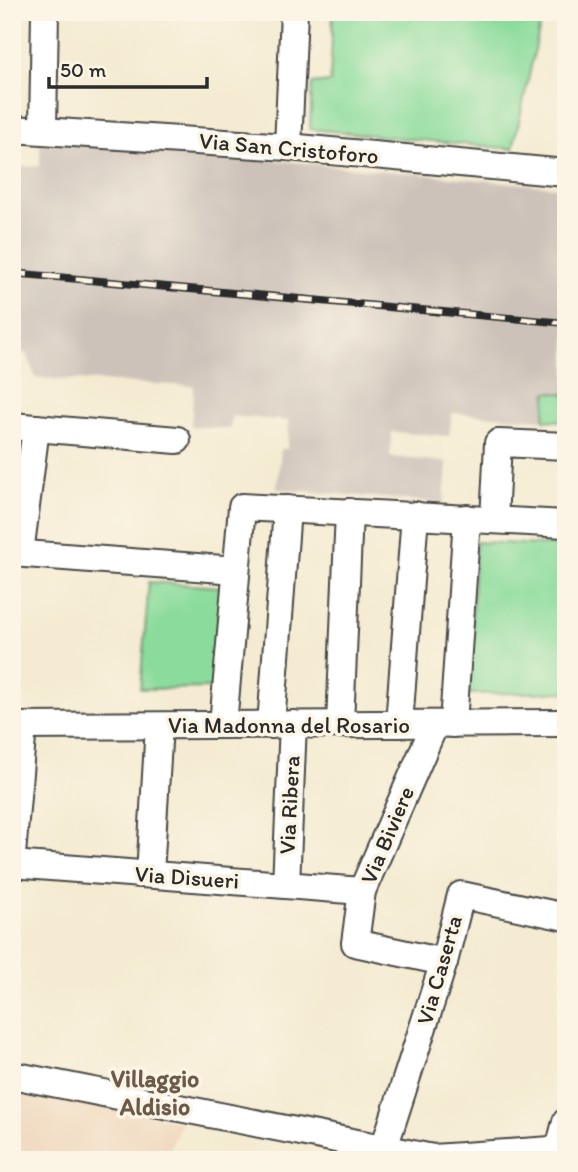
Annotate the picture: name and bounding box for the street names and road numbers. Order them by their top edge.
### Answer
street label: Via San Cristoforo [198,126,380,170]
street label: Via Madonna del Rosario [168,711,410,739]
street label: Via Ribera [272,755,306,855]
street label: Via Biviere [354,782,420,888]
street label: Via Disueri [134,859,240,895]
street label: Via Caserta [410,912,468,1028]

